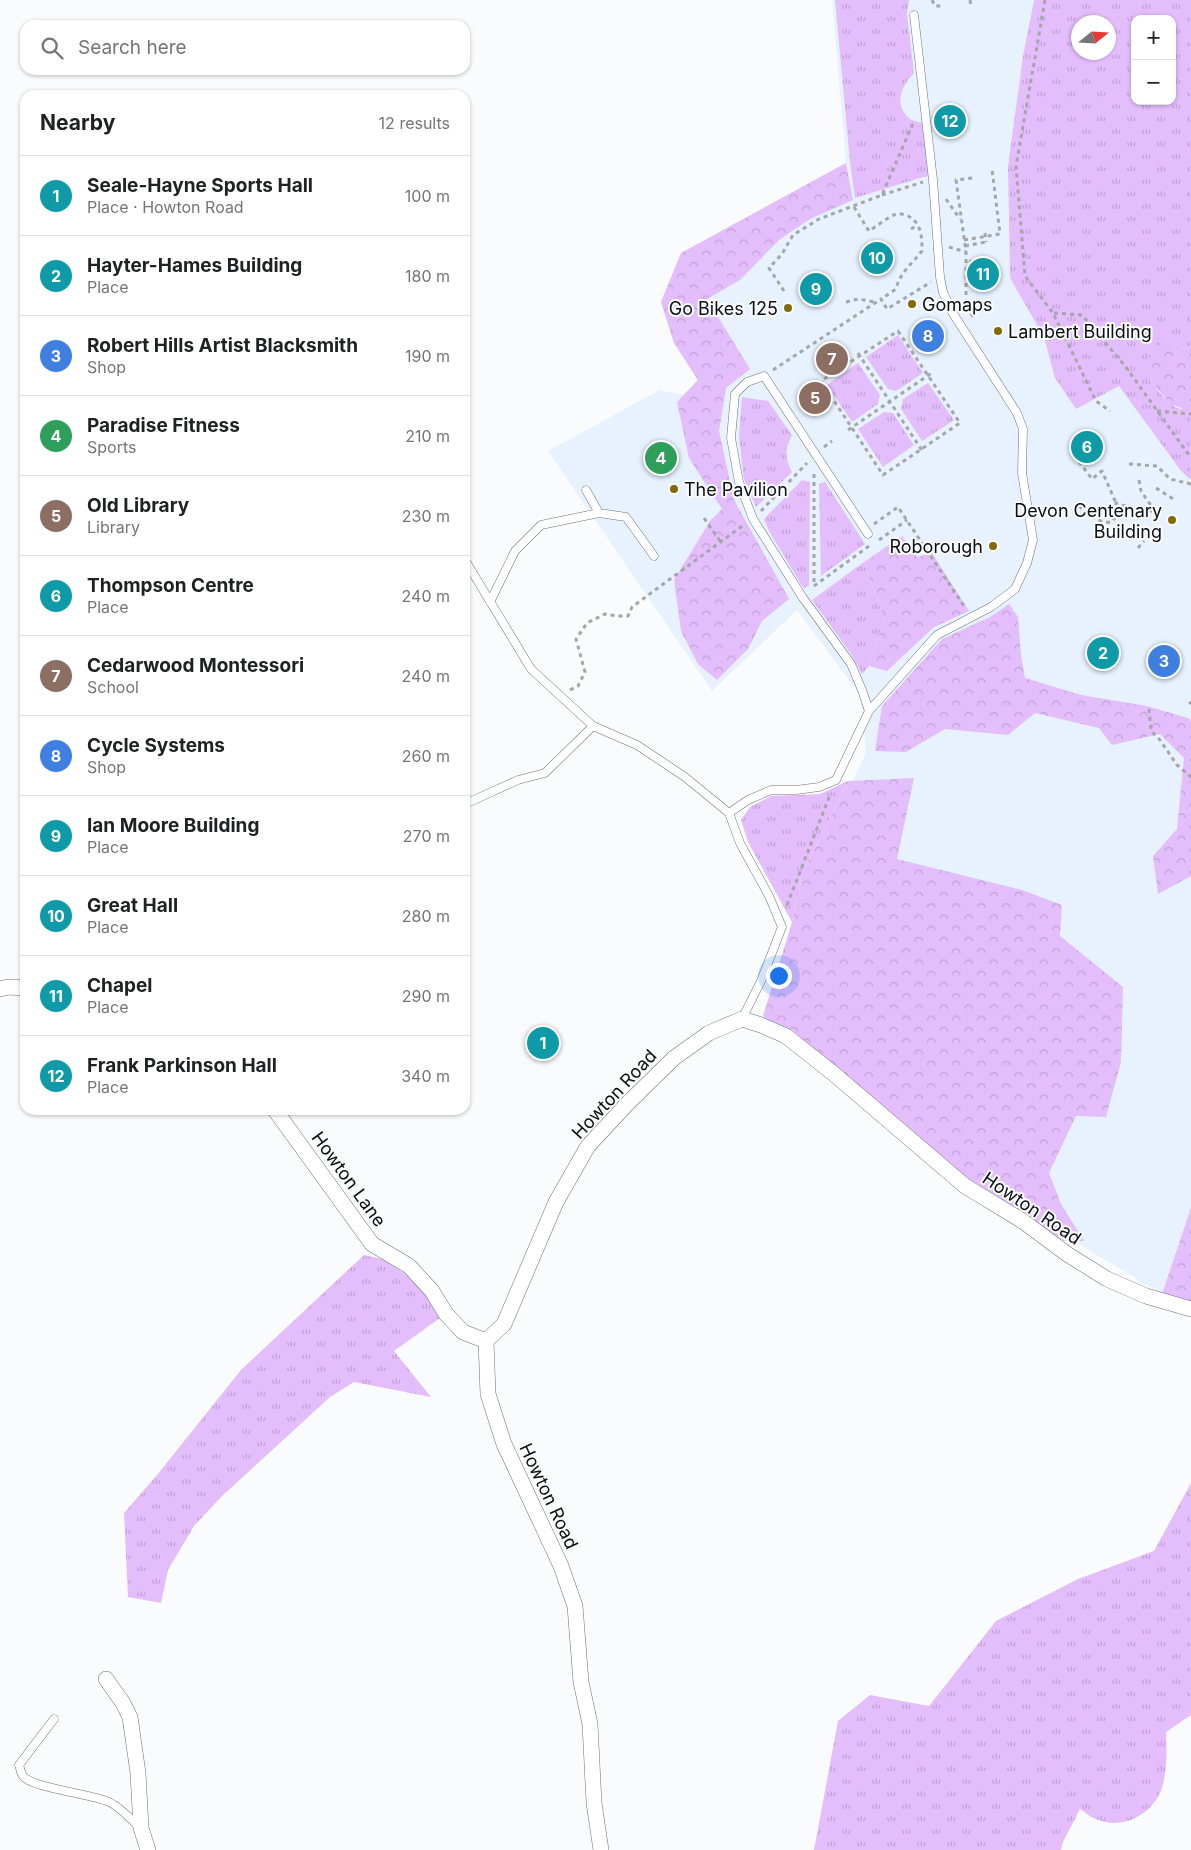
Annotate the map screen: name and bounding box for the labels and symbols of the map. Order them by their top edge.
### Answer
north arrow [1071,15,1116,60]
pin: 12 [934,102,966,140]
pin: 10 [861,239,893,277]
pin: 11 [967,255,999,293]
pin: 9 [800,270,832,308]
place label: Gomaps [922,294,993,315]
place label: Go Bikes 125 [669,298,778,319]
marker: Gomaps [906,298,918,310]
marker: Go Bikes 125 [782,302,794,314]
pin: 8 [912,317,944,355]
place label: Lambert Building [1008,321,1152,342]
marker: Lambert Building [992,325,1004,337]
pin: 7 [816,340,848,378]
pin: 5 [799,379,831,417]
pin: 6 [1071,428,1103,466]
pin: 4 [645,439,677,477]
place label: The Pavilion [684,479,788,500]
marker: The Pavilion [668,483,680,495]
place label: Devon Centenary Building [1014,500,1162,542]
marker: Devon Centenary Building [1166,514,1178,526]
place label: Roborough [889,536,983,557]
marker: Roborough [987,540,999,552]
pin: 2 [1087,634,1119,672]
pin: 3 [1148,642,1180,680]
your location [766,963,792,989]
pin: 1 [527,1024,559,1062]
street label: Howton Road [567,1045,661,1143]
street label: Howton Lane [308,1127,390,1231]
street label: Howton Road [979,1167,1085,1249]
street label: Howton Road [515,1440,583,1552]

